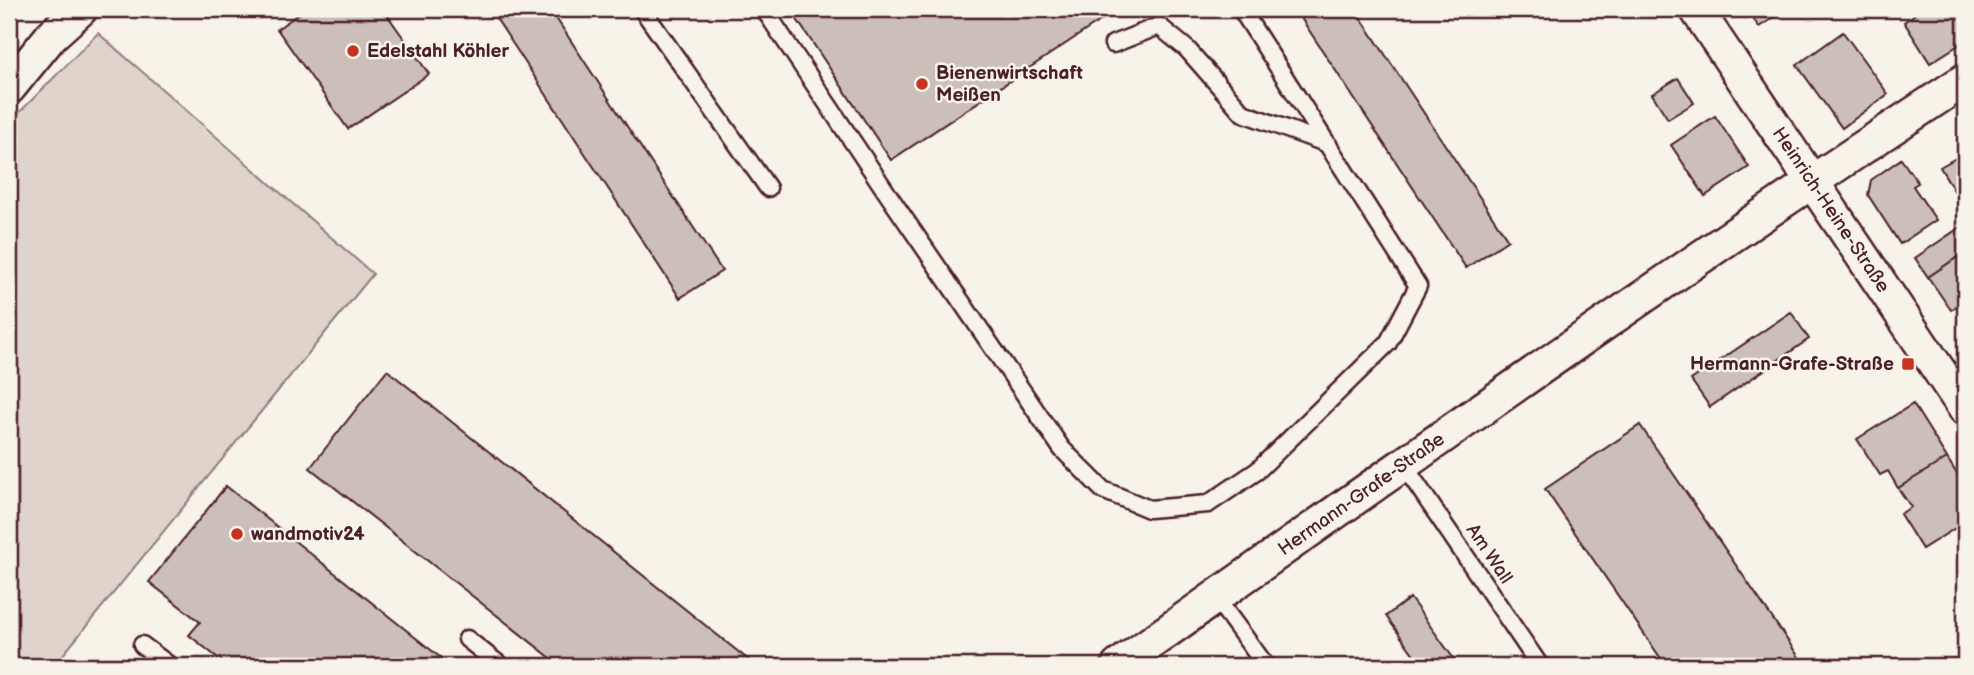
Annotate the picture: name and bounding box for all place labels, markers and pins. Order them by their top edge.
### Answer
place label: Edelstahl Köhler [367,40,509,63]
marker: Edelstahl Köhler [345,43,361,59]
place label: Bienenwirtschaft Meißen [936,62,1084,107]
marker: Bienenwirtschaft Meißen [914,76,930,92]
place label: Hermann-Grafe-Straße [1690,353,1894,376]
marker: Hermann-Grafe-Straße [1900,356,1916,372]
place label: wandmotiv24 [251,523,365,546]
marker: wandmotiv24 [229,526,245,542]

